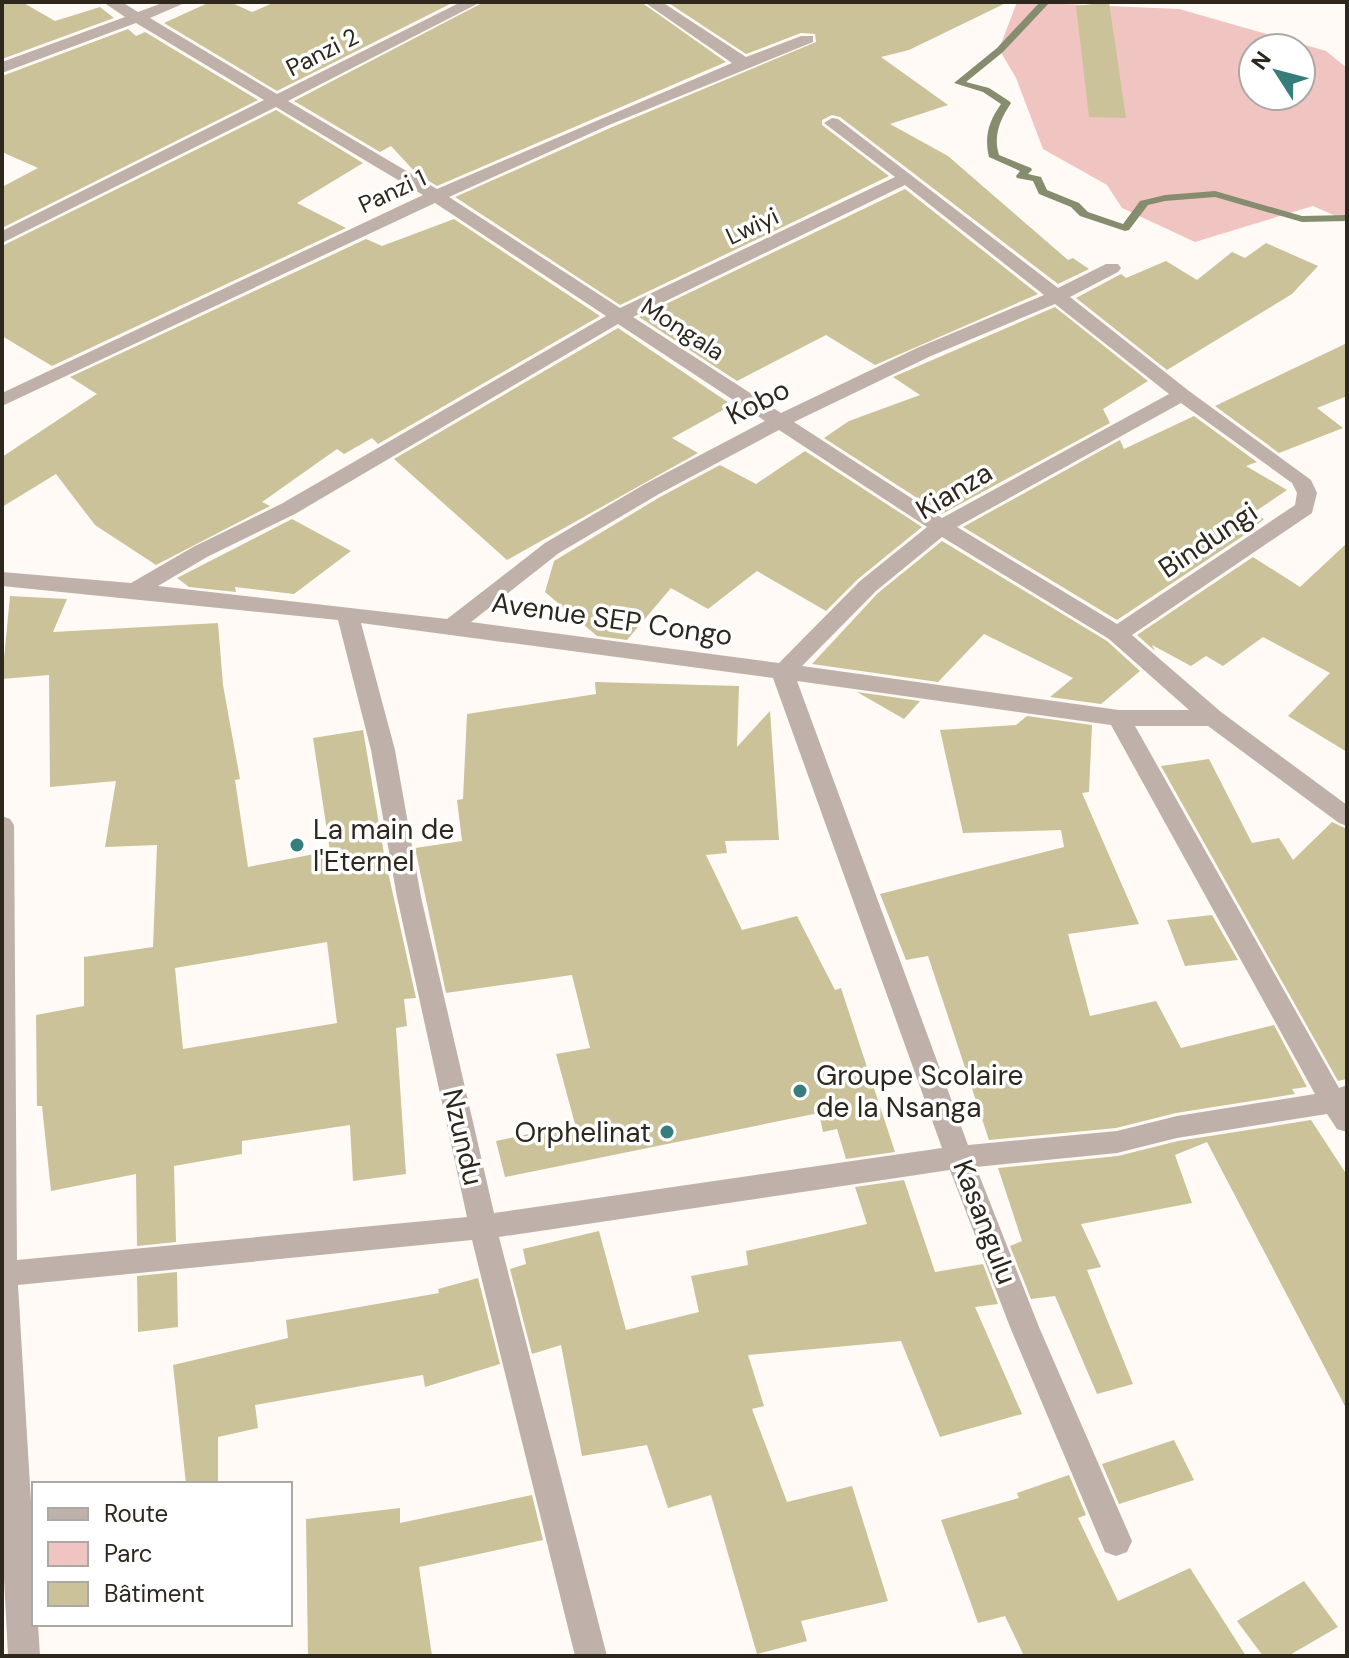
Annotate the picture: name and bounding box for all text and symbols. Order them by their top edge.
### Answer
street label: Panzi 2 [281,21,363,83]
north arrow [1237,32,1317,112]
text: N [1245,46,1278,76]
street label: Panzi 1 [353,162,431,220]
street label: Lwiyi [720,200,784,252]
street label: Mongala [636,291,730,367]
street label: Kobo [720,370,796,434]
street label: Kianza [909,454,999,528]
street label: Bindungi [1151,493,1265,587]
street label: Avenue SEP Congo [489,584,735,654]
place label: La main de l'Eternel [313,811,454,880]
marker: La main de l'Eternel [288,836,306,854]
place label: Groupe Scolaire de la Nsanga [816,1057,1023,1126]
marker: Groupe Scolaire de la Nsanga [791,1082,809,1100]
street label: Nzundu [434,1085,492,1189]
place label: Orphelinat [515,1114,651,1151]
marker: Orphelinat [658,1123,676,1141]
street label: Kasangulu [944,1155,1026,1289]
legend [32,1482,292,1626]
text: Route [104,1498,168,1529]
text: Parc [104,1538,153,1569]
text: Bâtiment [104,1578,205,1609]

